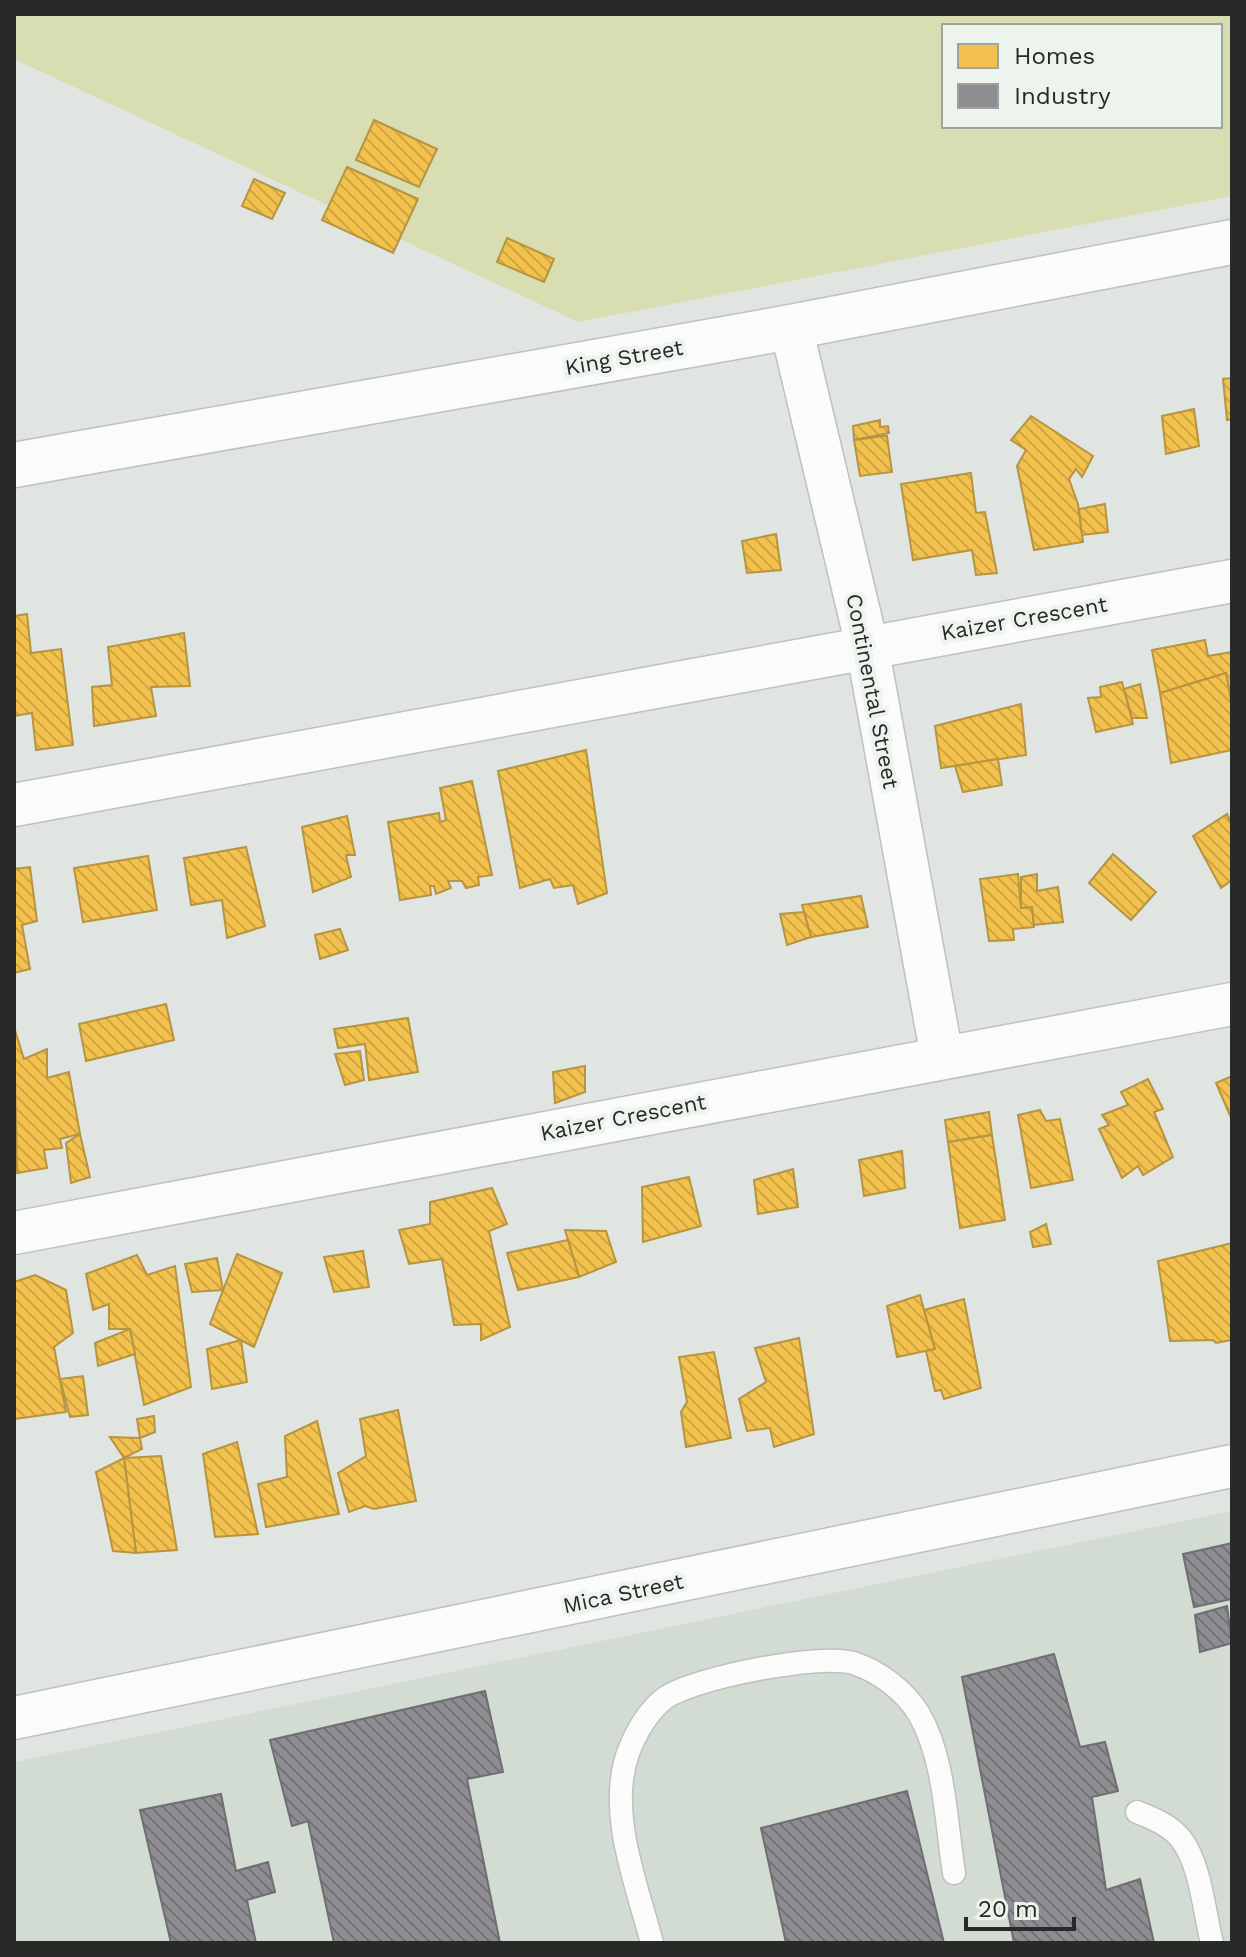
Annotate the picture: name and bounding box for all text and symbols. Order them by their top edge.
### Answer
legend [942,24,1222,128]
text: Homes [1014,42,1095,70]
text: Industry [1014,82,1111,110]
street label: King Street [563,335,685,380]
street label: Continental Street [841,592,904,791]
street label: Kaizer Crescent [939,592,1109,645]
street label: Kaizer Crescent [538,1089,708,1146]
street label: Mica Street [561,1569,686,1618]
scale bar [966,1881,1074,1931]
text: 20 m [978,1895,1038,1923]

